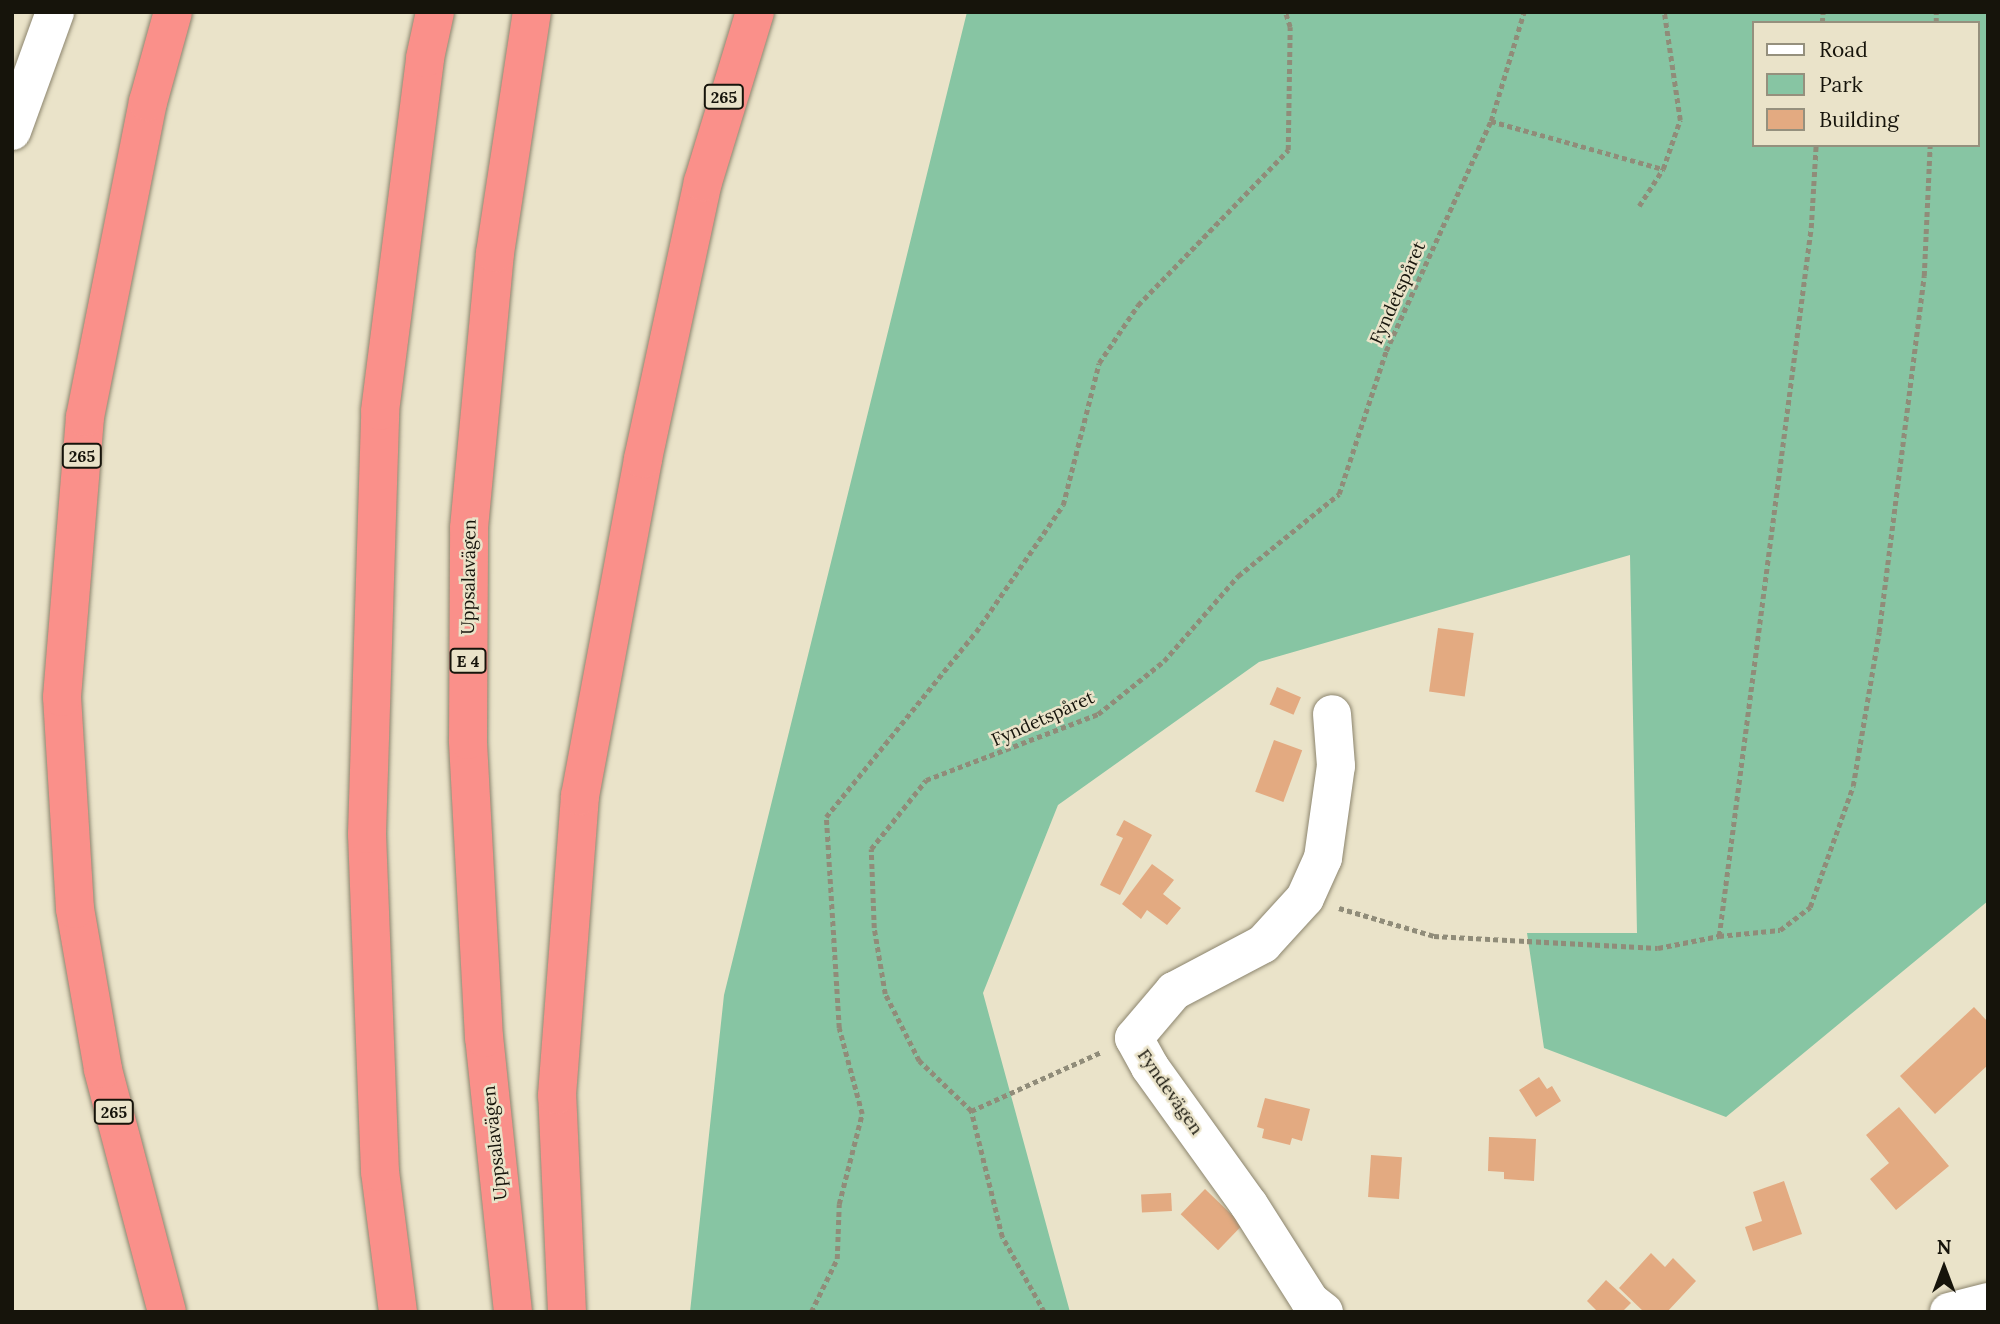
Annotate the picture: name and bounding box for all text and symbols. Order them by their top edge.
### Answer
legend [1752,21,1979,147]
text: Road [1819,36,1868,63]
text: Park [1819,71,1863,98]
road number: 265 [703,85,745,110]
text: Building [1819,106,1899,133]
street label: Fyndetspåret [1366,238,1430,348]
road number: 265 [61,444,103,468]
street label: Uppsalavägen [457,519,481,635]
road number: E 4 [449,648,487,674]
street label: Fyndetspåret [988,687,1098,751]
street label: Fyndevägen [1133,1045,1207,1139]
street label: Uppsalavägen [478,1085,512,1201]
road number: 265 [93,1100,135,1124]
north arrow [1909,1233,1979,1303]
text: N [1937,1235,1951,1259]

